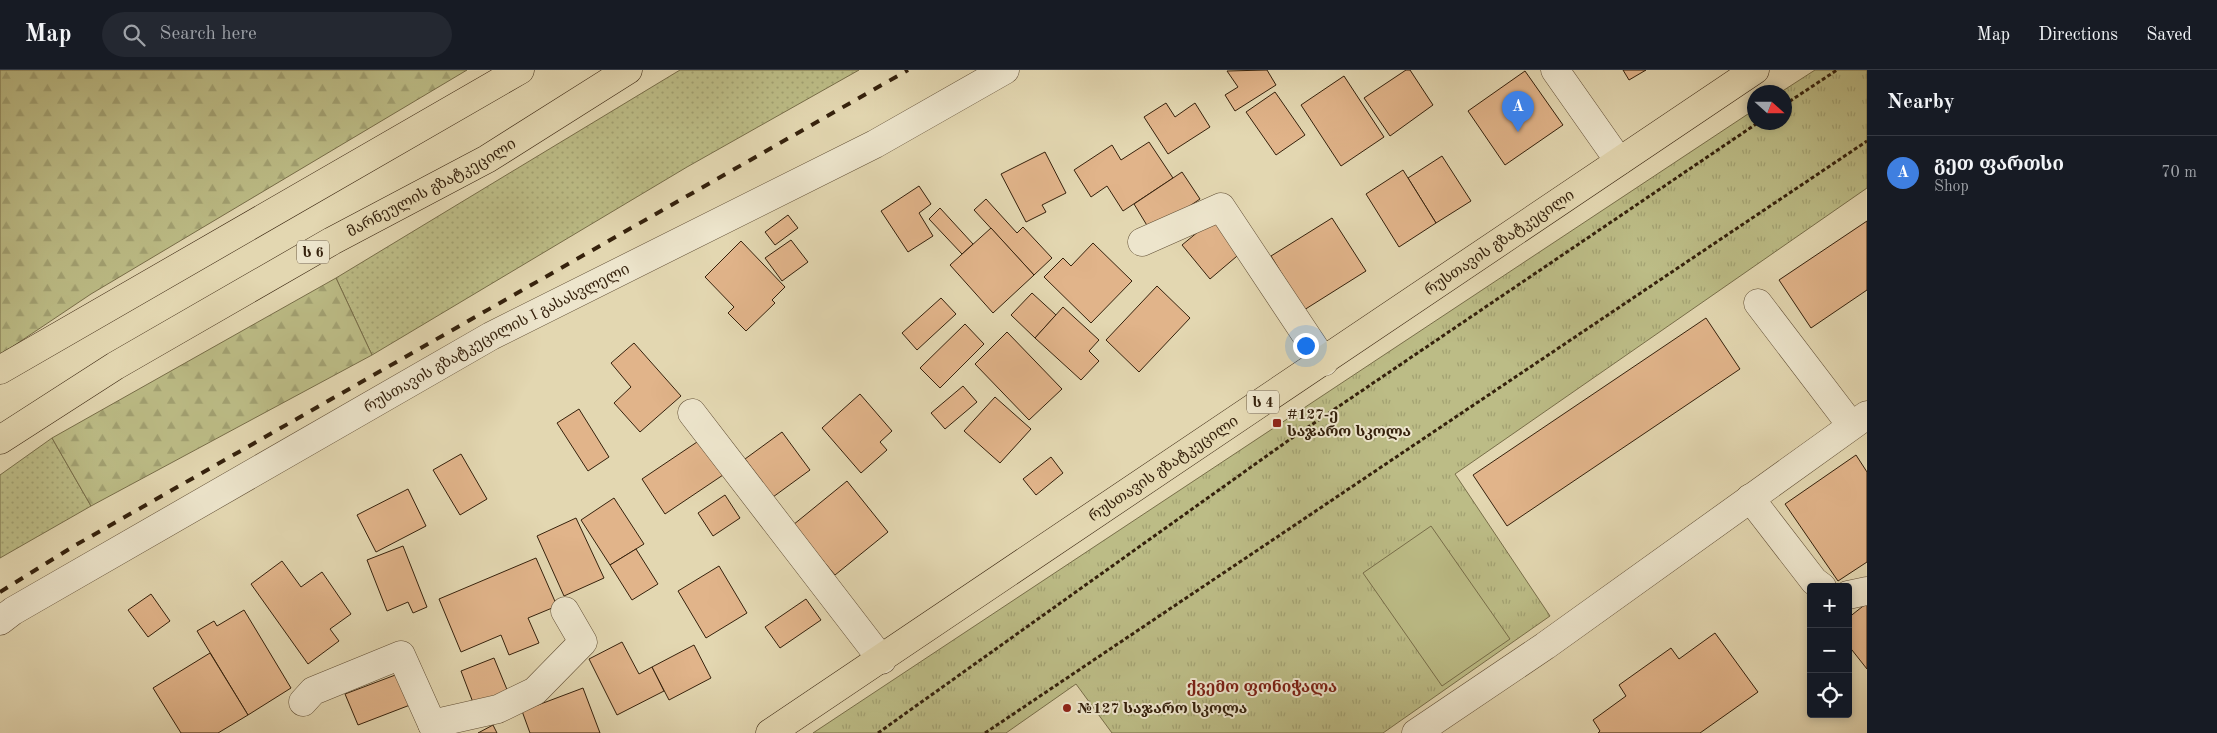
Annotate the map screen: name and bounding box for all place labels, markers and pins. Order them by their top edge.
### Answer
pin: A [1502,91,1534,132]
place label: #127-ე საჯარო სკოლა [1287,408,1411,440]
marker: #127-ე საჯარო სკოლა [1271,417,1283,429]
marker: №127 საჯარო სკოლა [1061,702,1073,714]
place label: №127 საჯარო სკოლა [1077,702,1247,717]

